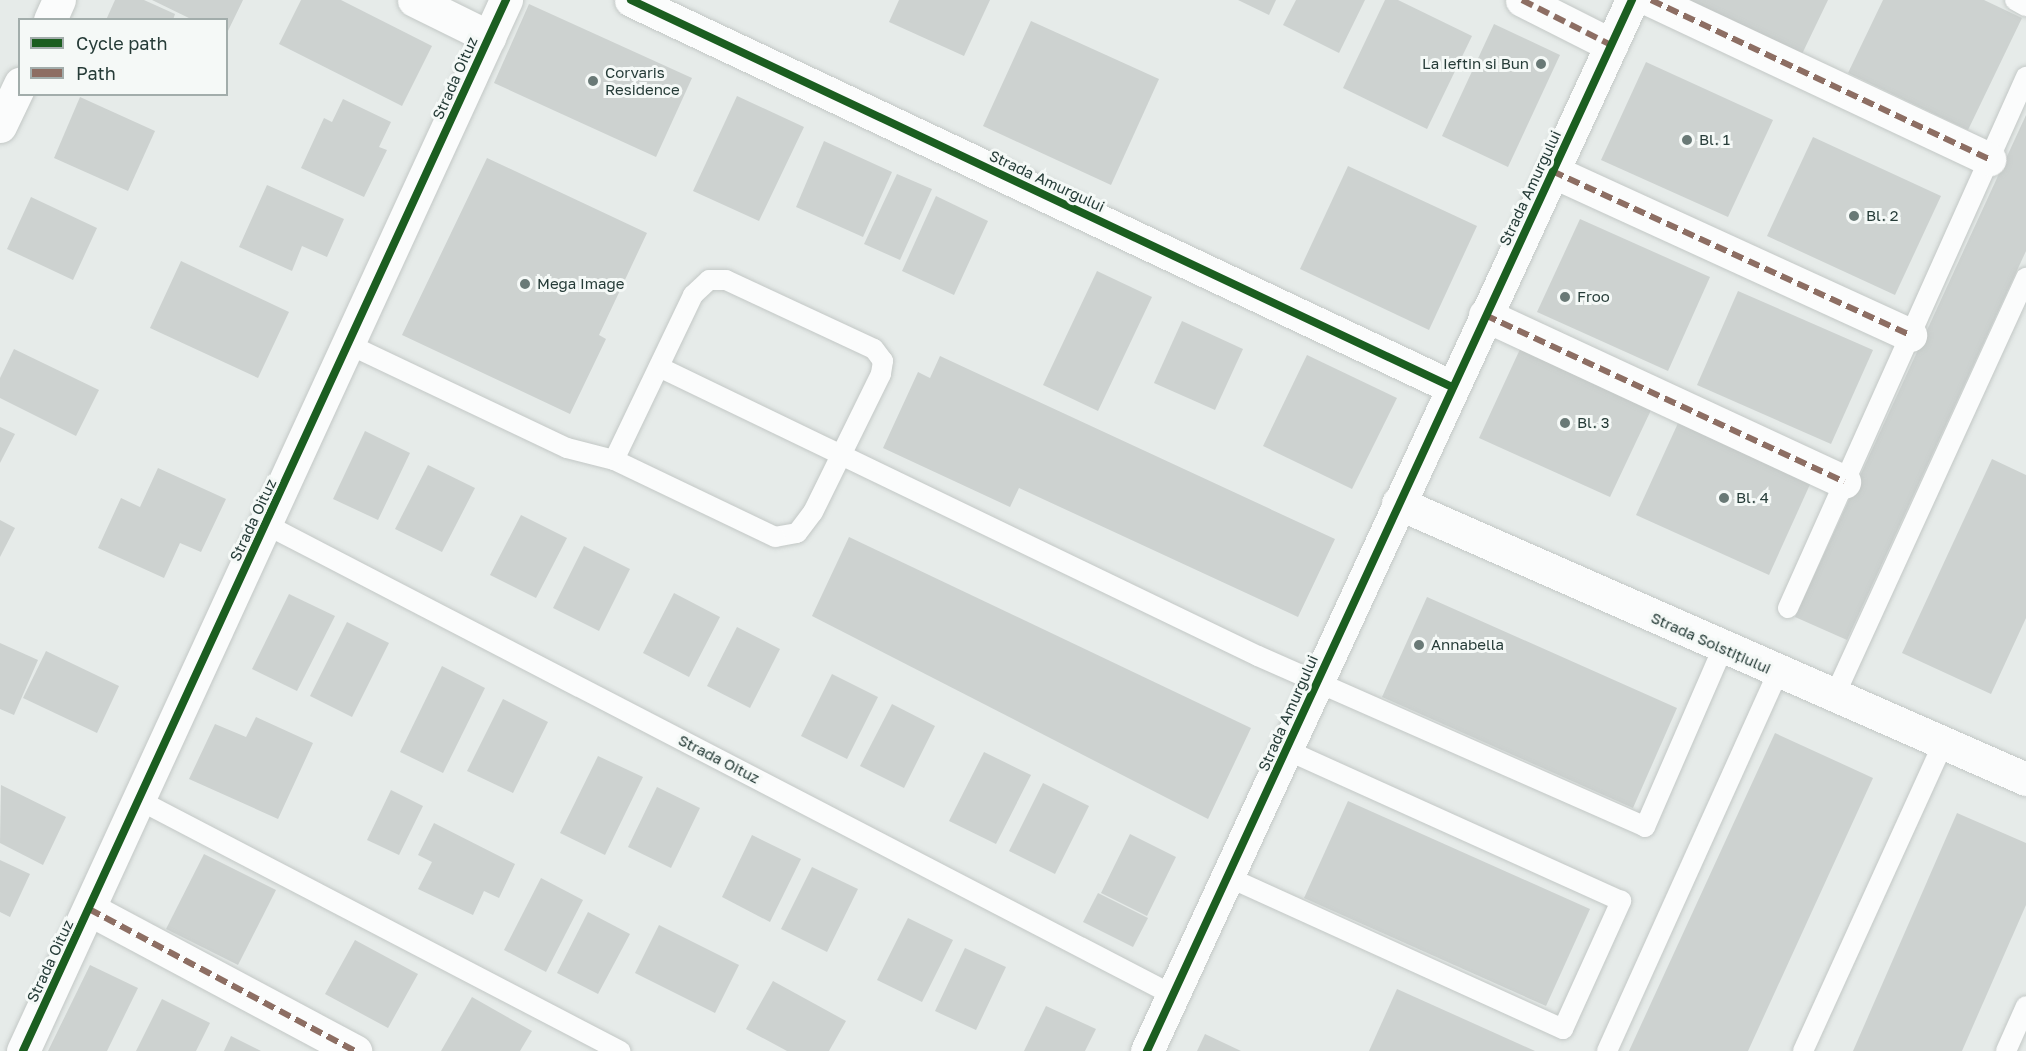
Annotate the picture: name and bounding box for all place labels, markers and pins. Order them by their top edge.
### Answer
place label: La Ieftin si Bun [1422,55,1529,73]
marker: La Ieftin si Bun [1534,57,1548,71]
place label: Corvaris Residence [605,63,680,98]
marker: Corvaris Residence [586,74,600,88]
place label: Bl. 1 [1699,131,1730,149]
marker: Bl. 1 [1680,133,1694,147]
place label: Bl. 2 [1866,207,1899,225]
marker: Bl. 2 [1847,209,1861,223]
place label: Mega Image [537,275,624,293]
marker: Mega Image [518,277,532,291]
place label: Froo [1577,288,1610,306]
marker: Froo [1558,290,1572,304]
place label: Bl. 3 [1577,414,1610,432]
marker: Bl. 3 [1558,416,1572,430]
place label: Bl. 4 [1736,489,1769,507]
marker: Bl. 4 [1717,491,1731,505]
place label: Annabella [1431,636,1504,654]
marker: Annabella [1412,638,1426,652]

